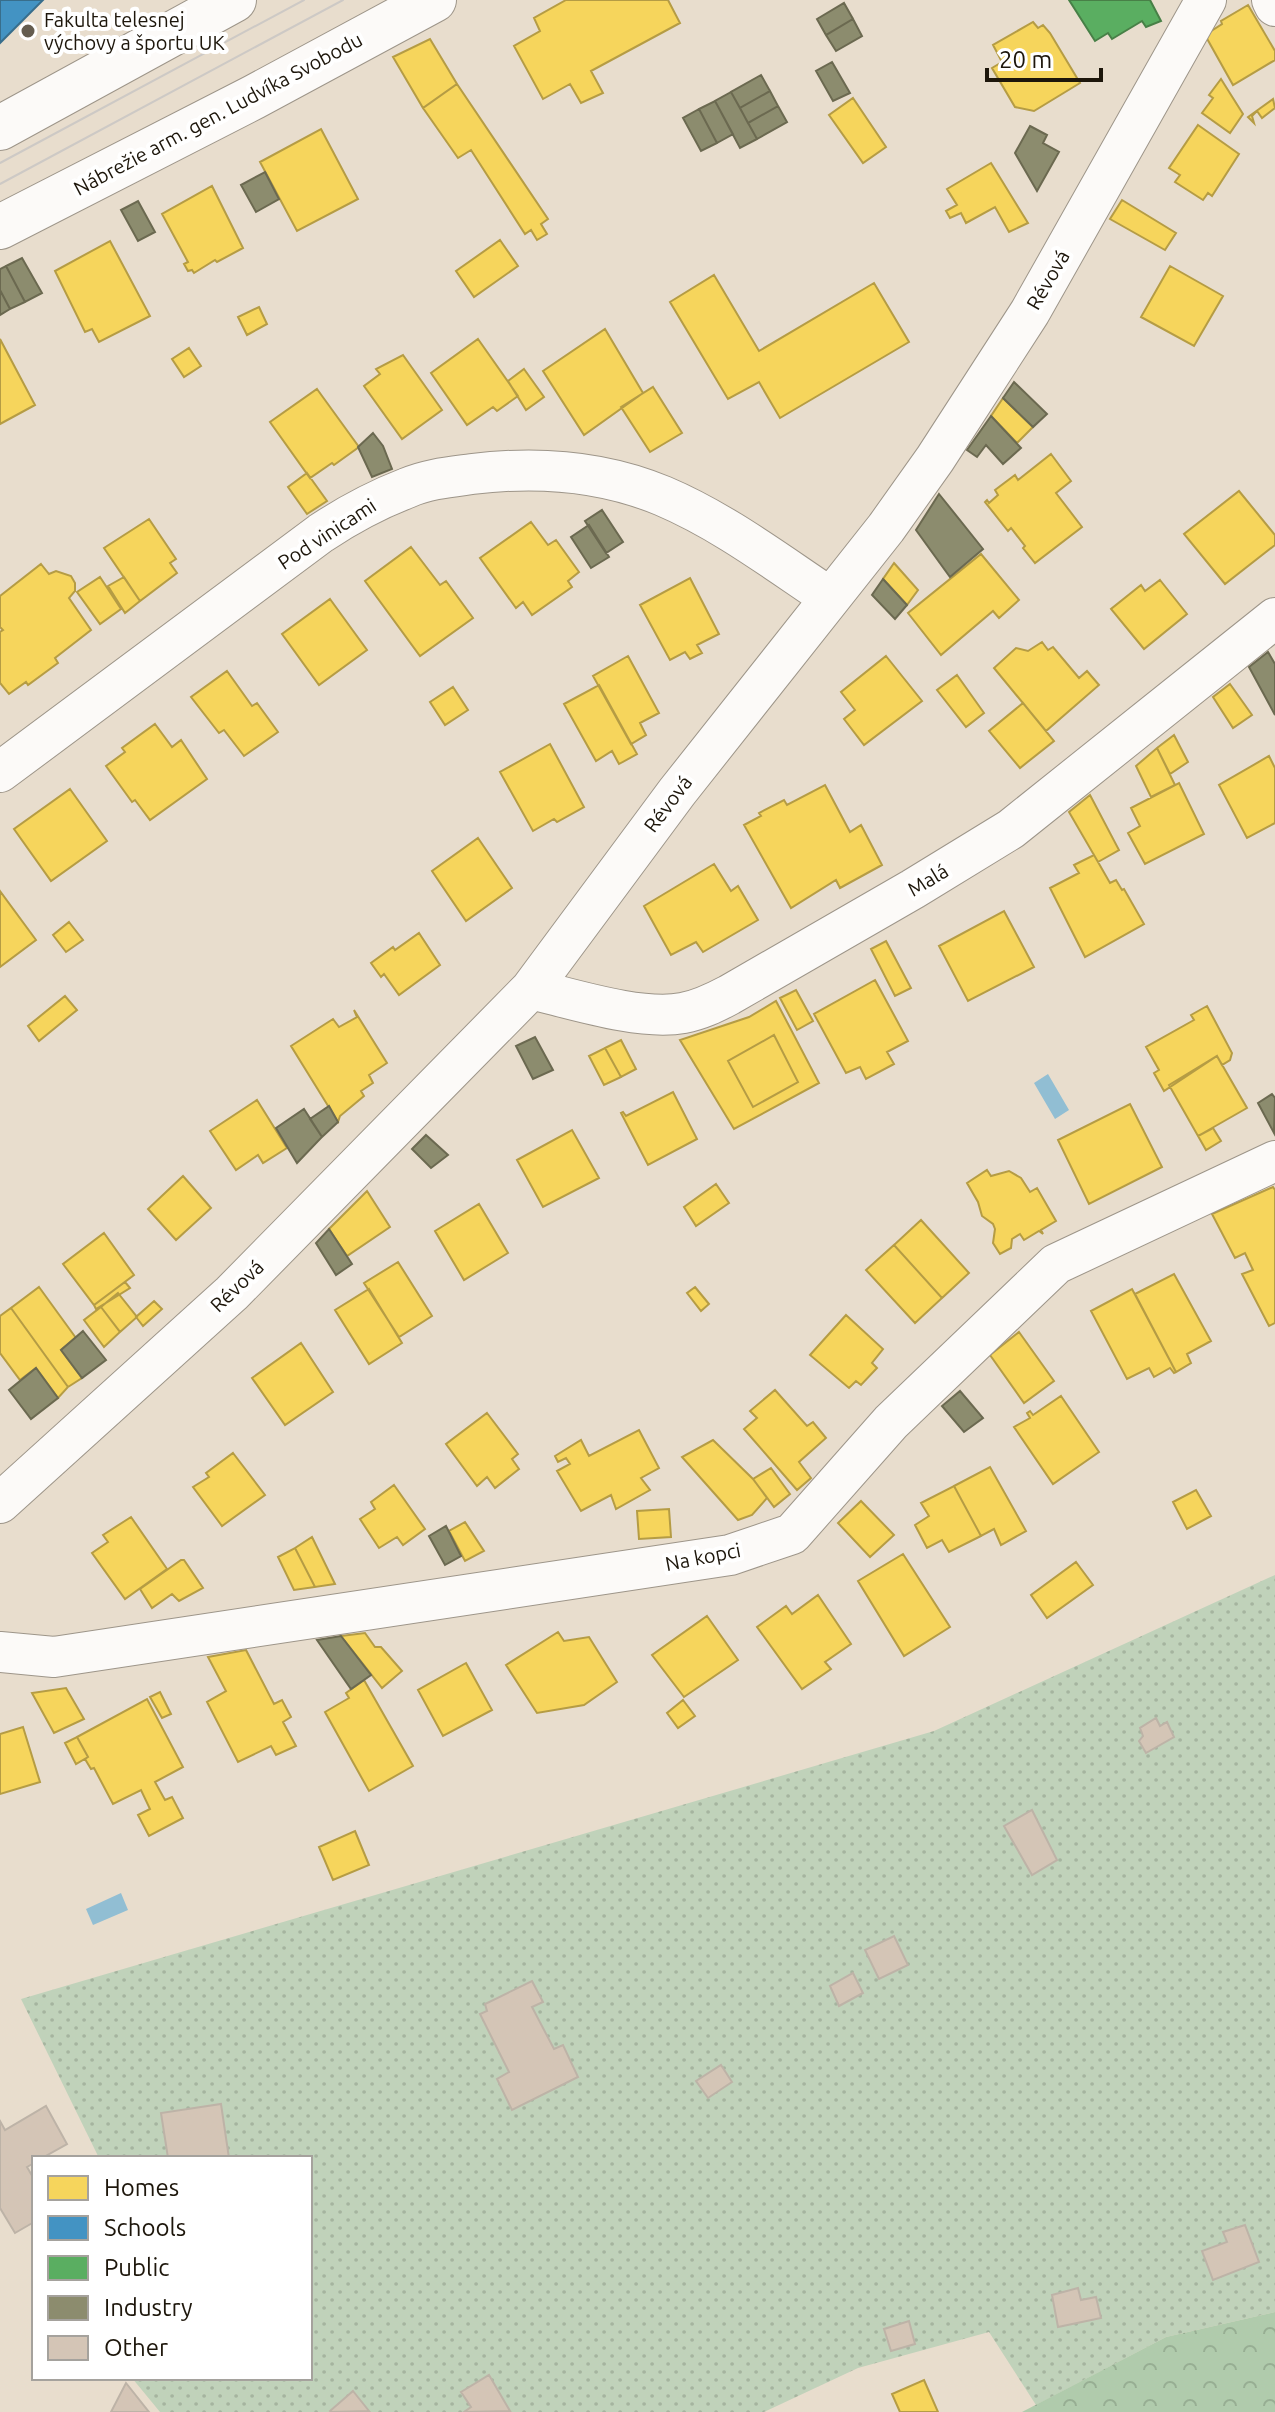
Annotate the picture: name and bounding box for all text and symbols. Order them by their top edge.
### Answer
place label: Fakulta telesnej výchovy a športu UK [44,8,225,54]
marker: Fakulta telesnej výchovy a športu UK [19,22,37,40]
street label: Nábrežie arm. gen. Ludvíka Svobodu [69,27,366,200]
scale bar [987,32,1101,82]
text: 20 m [999,46,1052,73]
street label: Révová [1021,246,1074,314]
street label: Pod vinicami [273,493,380,574]
street label: Révová [639,771,696,837]
street label: Malá [903,859,952,901]
street label: Révová [205,1255,268,1316]
street label: Na kopci [663,1538,743,1575]
legend [32,2156,312,2380]
text: Homes [104,2174,179,2201]
text: Schools [104,2214,186,2241]
text: Public [104,2254,169,2281]
text: Industry [104,2294,193,2321]
text: Other [104,2334,168,2361]

